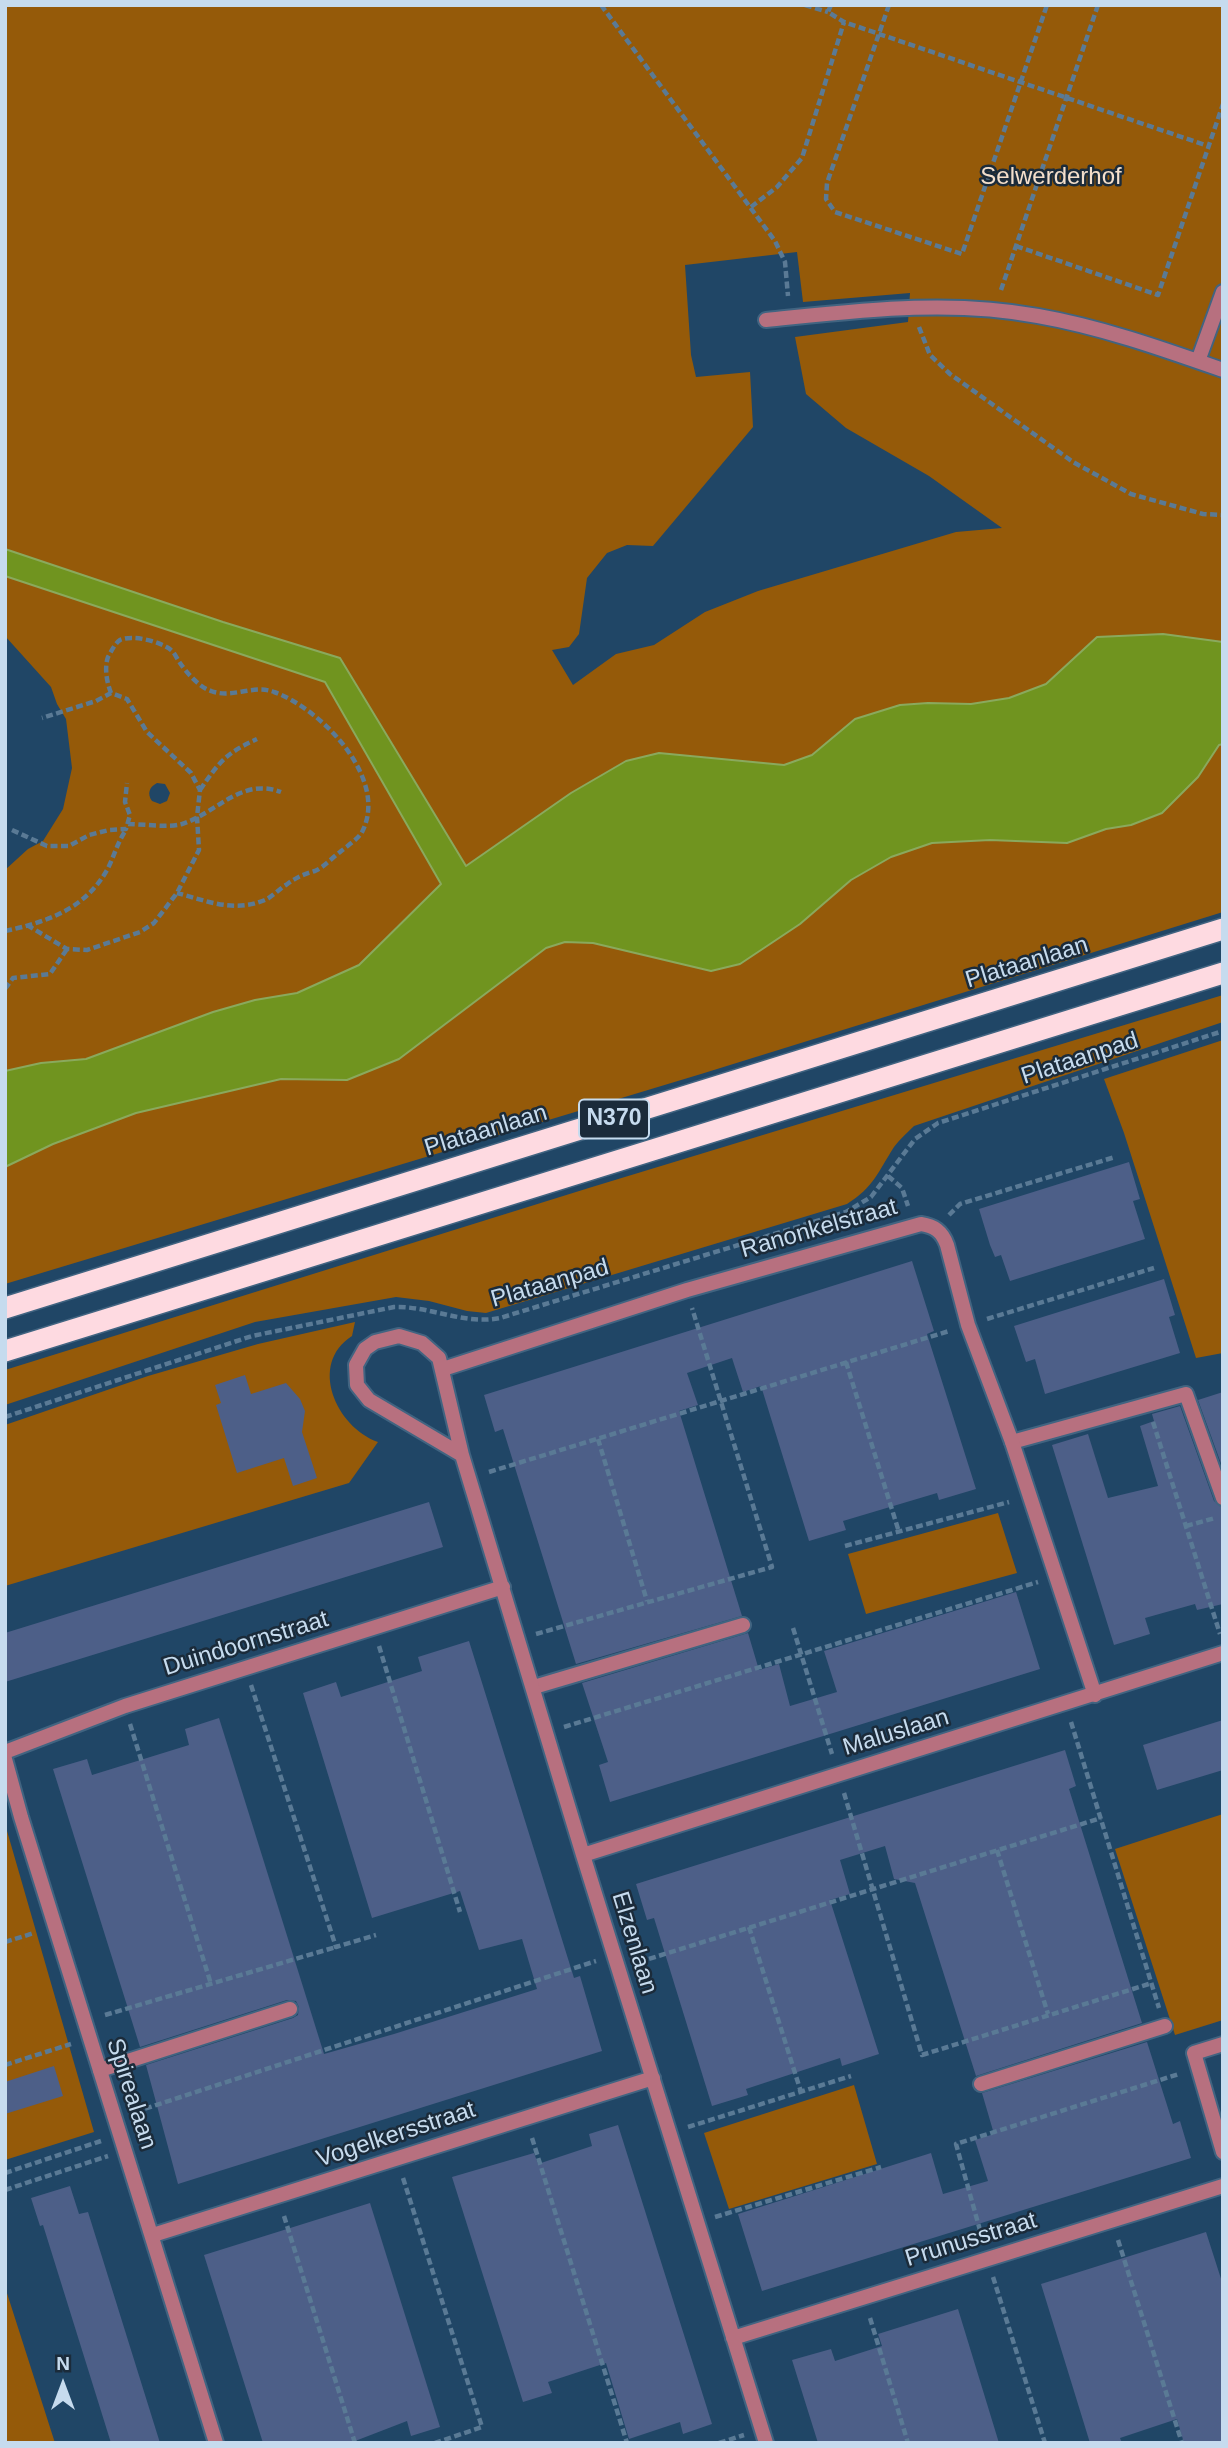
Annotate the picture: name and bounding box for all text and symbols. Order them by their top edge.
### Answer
park label: Selwerderhof [980,163,1122,191]
street label: Plataanlaan [962,931,1092,995]
street label: Plataanpad [1018,1027,1142,1091]
street label: Plataanlaan [421,1099,551,1163]
road number: N370 [579,1100,649,1138]
street label: Ranonkelstraat [737,1193,901,1265]
street label: Plataanpad [488,1253,612,1315]
street label: Duindoornstraat [160,1605,332,1683]
street label: Maluslaan [839,1703,953,1763]
street label: Elzenlaan [605,1888,663,1998]
street label: Spirealaan [100,2035,162,2153]
street label: Vogelkersstraat [313,2096,479,2174]
street label: Prunusstraat [902,2206,1040,2274]
north arrow [28,2350,98,2420]
text: N [56,2353,70,2374]

